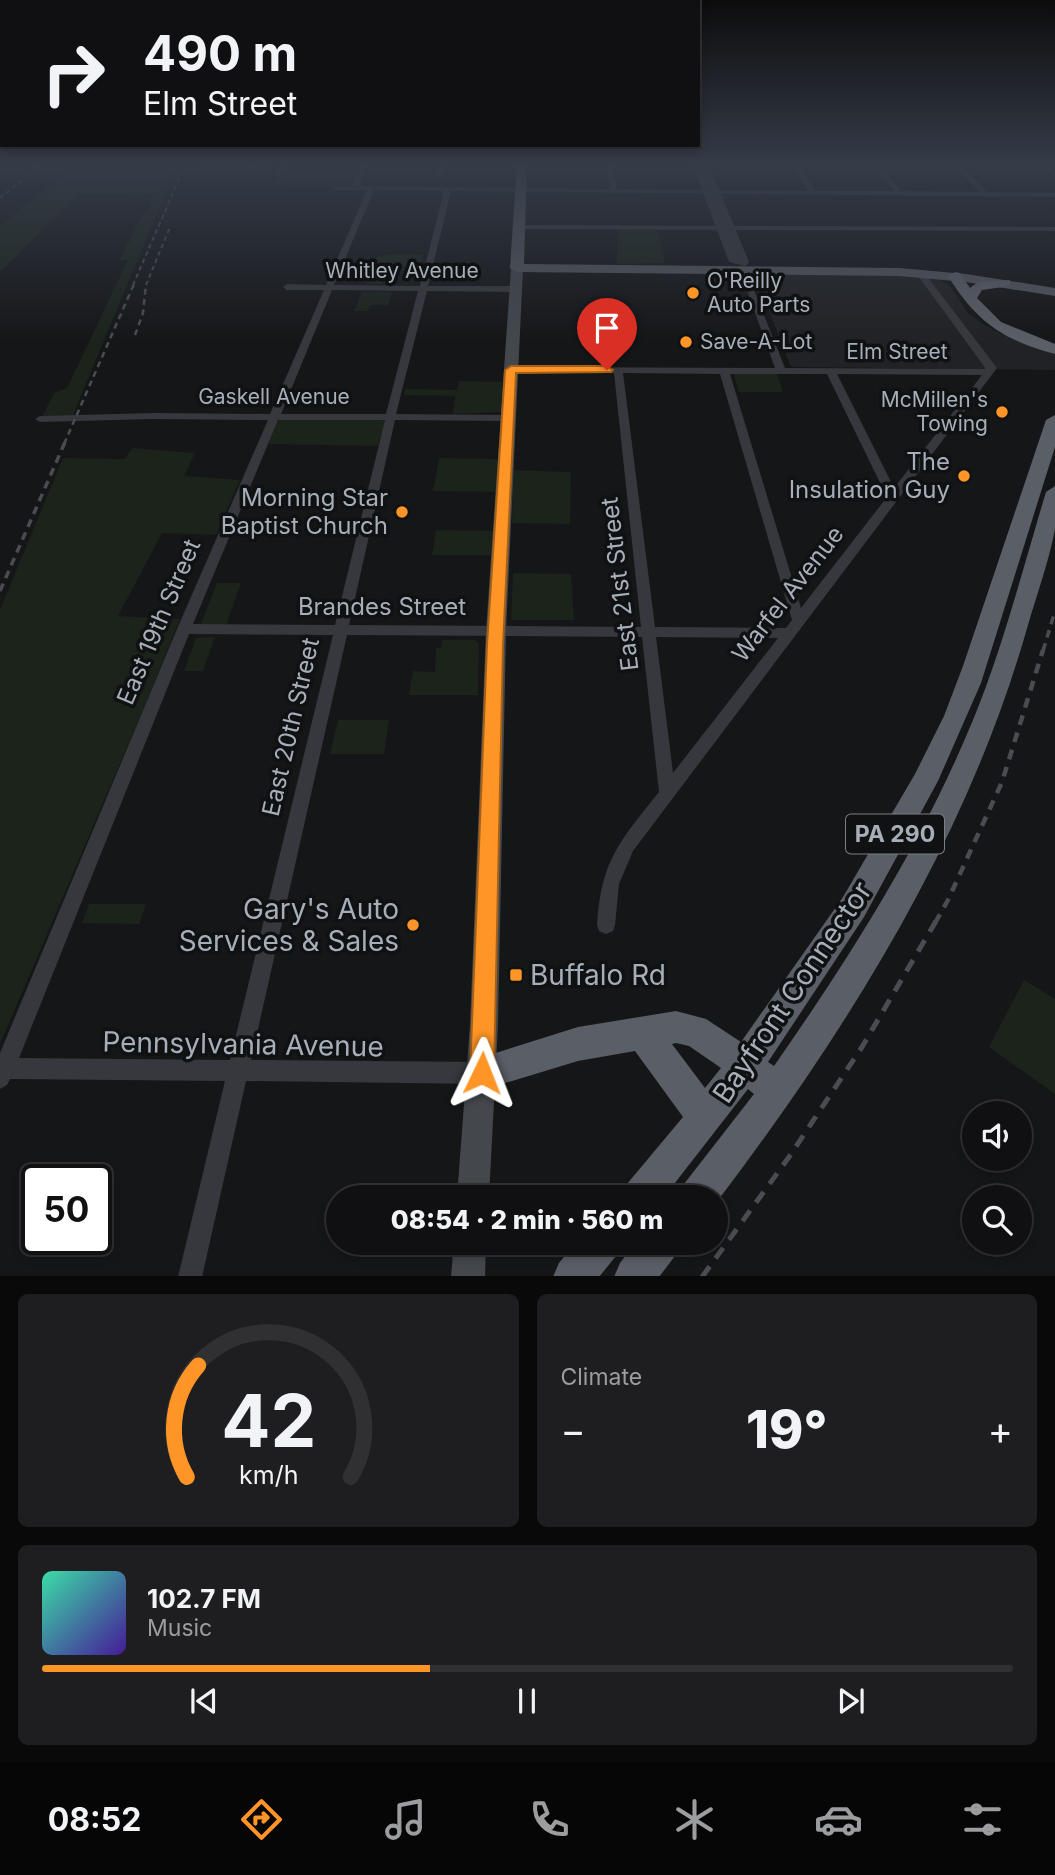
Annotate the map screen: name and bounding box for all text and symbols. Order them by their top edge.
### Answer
text: 490 m [143,24,297,83]
icon: right [28,28,119,119]
text: Elm Street [143,84,297,123]
street label: Whitley Avenue [325,258,479,283]
place label: O'Reilly Auto Parts [707,268,810,317]
marker: O'Reilly Auto Parts [685,285,701,301]
pin [577,298,637,370]
icon: arrive [588,309,626,347]
place label: Save-A-Lot [700,329,812,354]
marker: Save-A-Lot [678,334,694,350]
street label: Elm Street [846,339,948,364]
street label: Gaskell Avenue [198,384,350,409]
place label: McMillen's Towing [881,387,988,436]
marker: McMillen's Towing [994,404,1010,420]
place label: The Insulation Guy [789,447,950,504]
marker: The Insulation Guy [956,468,972,484]
place label: Morning Star Baptist Church [221,483,388,540]
street label: East 21st Street [594,496,645,672]
marker: Morning Star Baptist Church [394,504,410,520]
street label: Warfel Avenue [726,520,850,667]
street label: East 19th Street [111,535,206,709]
street label: Brandes Street [298,592,466,621]
street label: East 20th Street [256,635,325,819]
road number: PA 290 [846,814,944,854]
street label: Bayfront Connector [705,875,879,1109]
place label: Gary's Auto Services & Sales [179,892,399,958]
marker: Gary's Auto Services & Sales [405,917,421,933]
place label: Buffalo Rd [530,958,666,992]
marker: Buffalo Rd [508,967,524,983]
street label: Pennsylvania Avenue [102,1025,384,1063]
position arrow [445,1036,519,1110]
map controls [962,1101,1032,1255]
button: sound [962,1101,1032,1171]
speed limit sign: 50 [21,1164,112,1255]
button: search [962,1185,1032,1255]
text: 08:54 · 2 min · 560 m [391,1204,663,1235]
text: Climate [561,1363,642,1391]
text: 42 [221,1376,316,1465]
text: 19° [746,1398,827,1461]
text: − [561,1407,586,1453]
text: + [988,1407,1013,1453]
text: km/h [239,1459,298,1489]
text: 102.7 FM [147,1583,261,1614]
text: Music [147,1614,212,1642]
icon: previous [185,1682,223,1720]
icon: pause [508,1682,546,1720]
icon: next [832,1682,870,1720]
icon: directions [237,1795,286,1844]
icon: music [381,1795,430,1844]
icon: phone [525,1795,574,1844]
icon: climate [670,1795,719,1844]
icon: car [814,1795,863,1844]
icon: filters [958,1795,1007,1844]
text: 08:52 [48,1800,141,1839]

